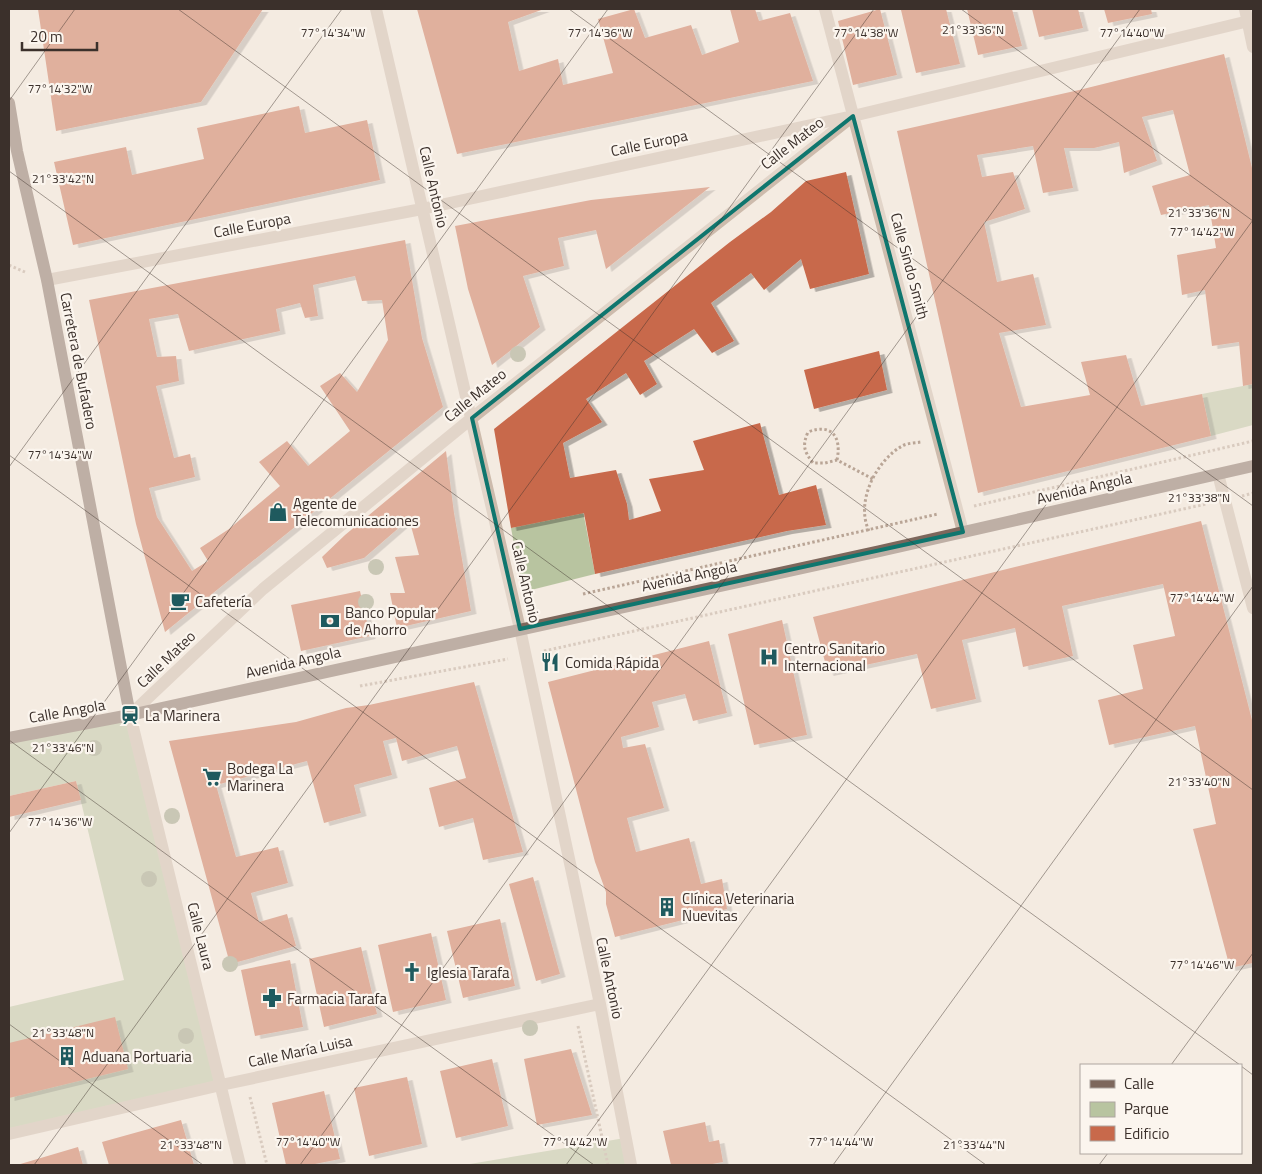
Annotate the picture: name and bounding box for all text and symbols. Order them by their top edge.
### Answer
scale bar [22,20,98,52]
text: 21°33'36"N [942,20,1004,39]
text: 77°14'34"W [301,23,366,42]
text: 77°14'36"W [568,23,633,42]
text: 77°14'38"W [834,23,899,42]
text: 77°14'40"W [1100,23,1165,42]
text: 20 m [30,25,63,48]
text: 77°14'32"W [28,79,93,98]
street label: Calle Mateo [756,111,828,175]
street label: Calle Europa [608,124,690,162]
street label: Calle Antonio [413,144,455,230]
text: 21°33'42"N [32,169,94,188]
text: 21°33'36"N [1168,203,1230,222]
street label: Calle Europa [212,206,293,244]
street label: Calle Sindo Smith [885,210,935,322]
text: 77°14'42"W [1170,222,1235,241]
street label: Carretera de Bufadero [54,290,104,432]
street label: Calle Mateo [439,363,511,427]
text: 77°14'34"W [28,445,93,464]
street label: Avenida Angola [1034,466,1134,510]
text: 21°33'38"N [1168,488,1230,507]
place label: Agente de Telecomunicaciones [293,492,419,532]
shop icon: Agente de Telecomunicaciones [267,501,289,523]
street label: Calle Antonio [505,539,547,625]
street label: Avenida Angola [639,555,739,597]
text: 77°14'44"W [1170,588,1235,607]
cafe icon: Cafetería [169,590,191,612]
place label: Cafetería [195,590,252,613]
place label: Banco Popular de Ahorro [345,601,436,641]
bank icon: Banco Popular de Ahorro [319,610,341,632]
street label: Calle Mateo [131,625,201,693]
place label: Centro Sanitario Internacional [784,637,885,677]
street label: Avenida Angola [243,640,343,684]
hospital icon: Centro Sanitario Internacional [758,646,780,668]
restaurant icon: Comida Rápida [539,651,561,673]
place label: Comida Rápida [565,651,659,674]
street label: Calle Angola [27,693,107,729]
station icon: La Marinera [119,704,141,726]
place label: La Marinera [145,704,220,727]
text: 21°33'46"N [32,738,94,757]
place label: Bodega La Marinera [227,757,293,797]
supermarket icon: Bodega La Marinera [201,766,223,788]
text: 21°33'40"N [1168,772,1230,791]
text: 77°14'36"W [28,812,93,831]
place label: Clínica Veterinaria Nuevitas [682,887,795,927]
building icon: Clínica Veterinaria Nuevitas [656,896,678,918]
street label: Calle Laura [182,900,221,973]
street label: Calle Antonio [590,935,630,1021]
text: 77°14'46"W [1170,955,1235,974]
church icon: Iglesia Tarafa [401,961,423,983]
place label: Iglesia Tarafa [427,961,510,984]
pharmacy icon: Farmacia Tarafa [261,987,283,1009]
place label: Farmacia Tarafa [287,987,388,1010]
text: 21°33'48"N [32,1023,94,1042]
street label: Calle María Luisa [246,1029,355,1073]
building icon: Aduana Portuaria [56,1045,78,1067]
place label: Aduana Portuaria [82,1045,192,1068]
legend [1080,1064,1242,1154]
text: Calle [1124,1072,1154,1095]
text: Parque [1124,1097,1169,1120]
text: Edificio [1124,1122,1169,1145]
text: 77°14'40"W [276,1132,341,1151]
text: 77°14'42"W [543,1132,608,1151]
text: 77°14'44"W [809,1132,874,1151]
text: 21°33'48"N [160,1135,222,1154]
text: 21°33'44"N [943,1135,1005,1154]

